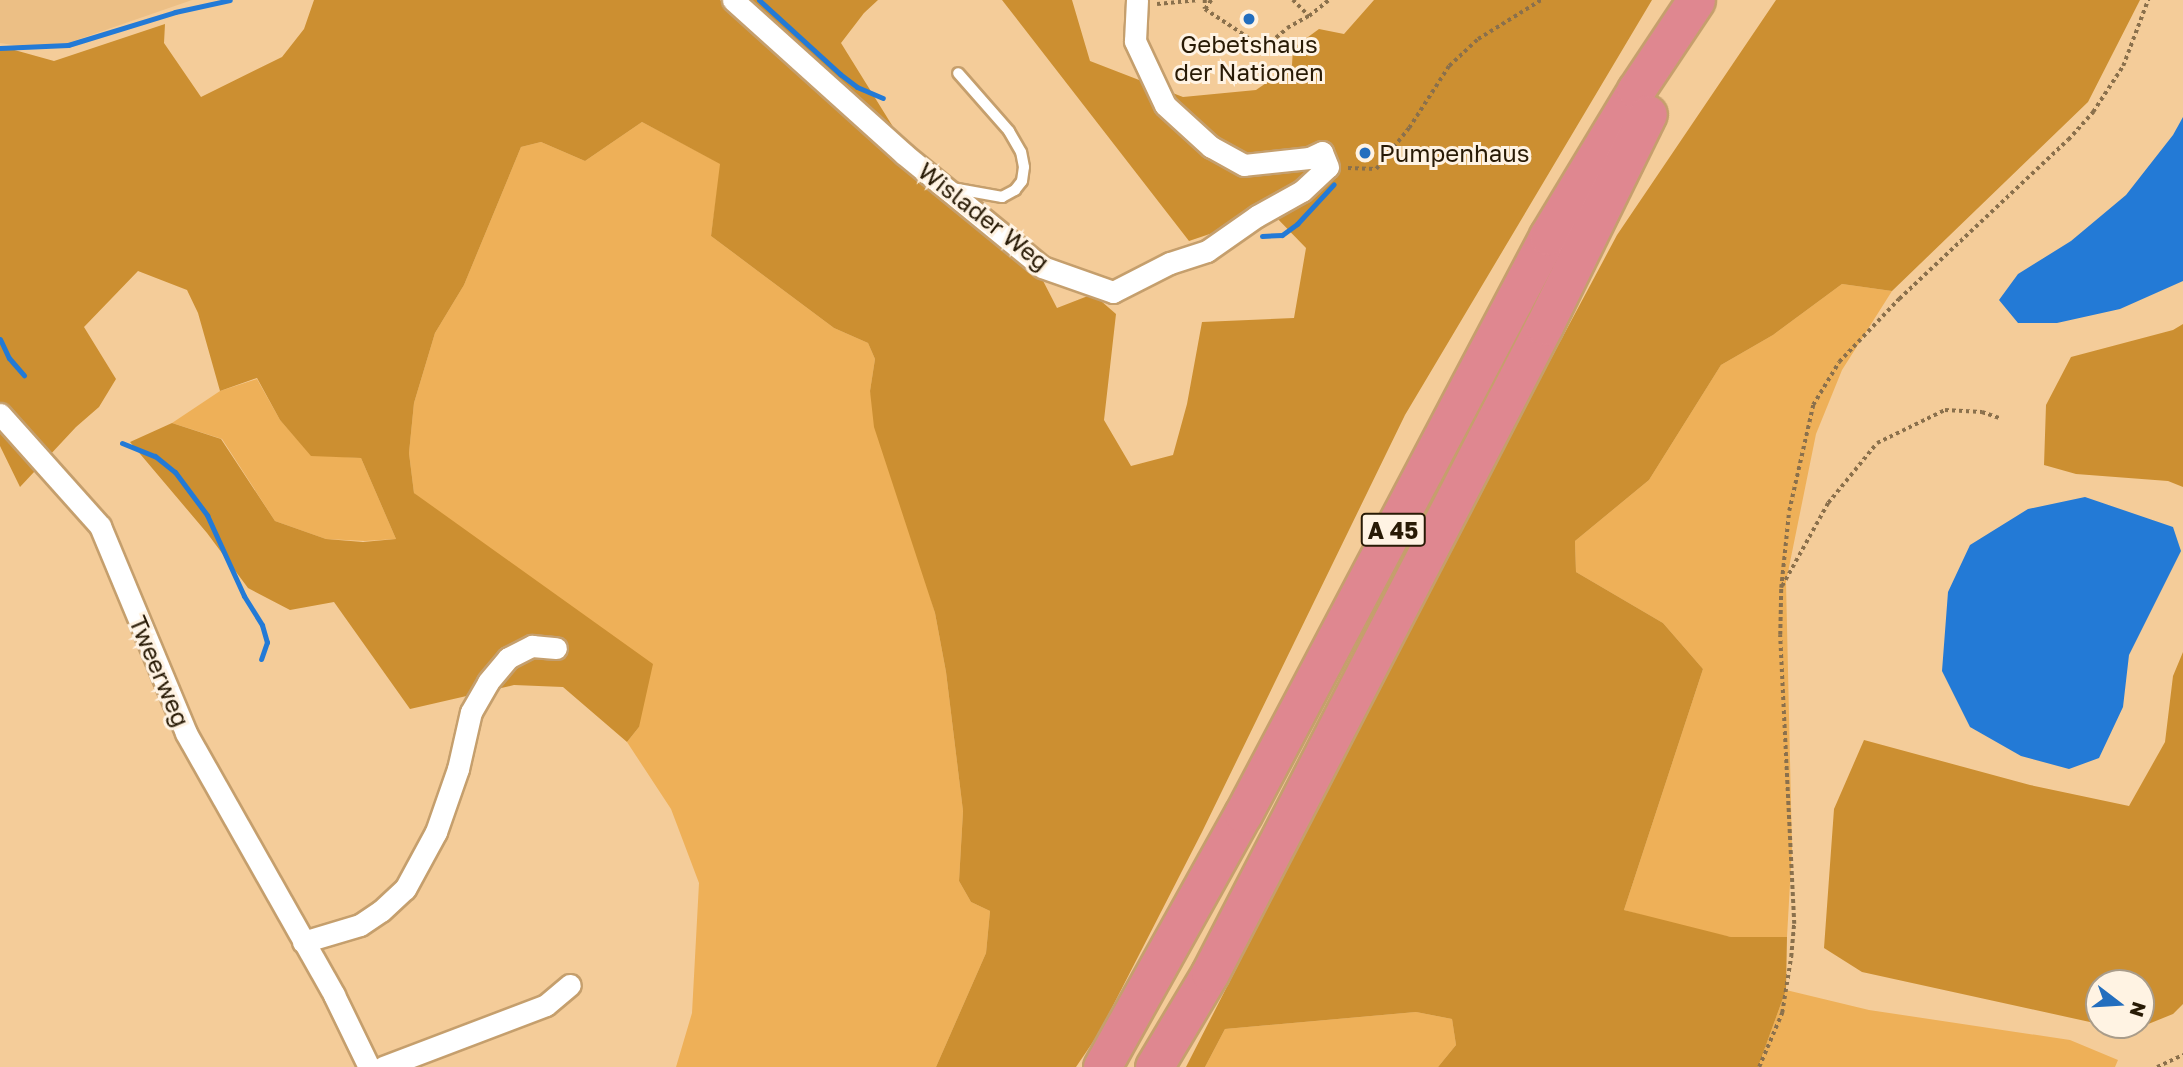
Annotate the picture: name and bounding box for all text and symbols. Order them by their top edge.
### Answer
marker: Gebetshaus der Nationen [1241,11,1257,27]
place label: Gebetshaus der Nationen [1174,30,1324,86]
place label: Pumpenhaus [1379,139,1529,167]
marker: Pumpenhaus [1357,145,1373,161]
street label: Wislader Weg [913,156,1055,276]
road number: A 45 [1360,510,1426,550]
street label: Tweerweg [124,611,196,731]
north arrow [2085,969,2155,1039]
text: N [2126,999,2152,1020]

